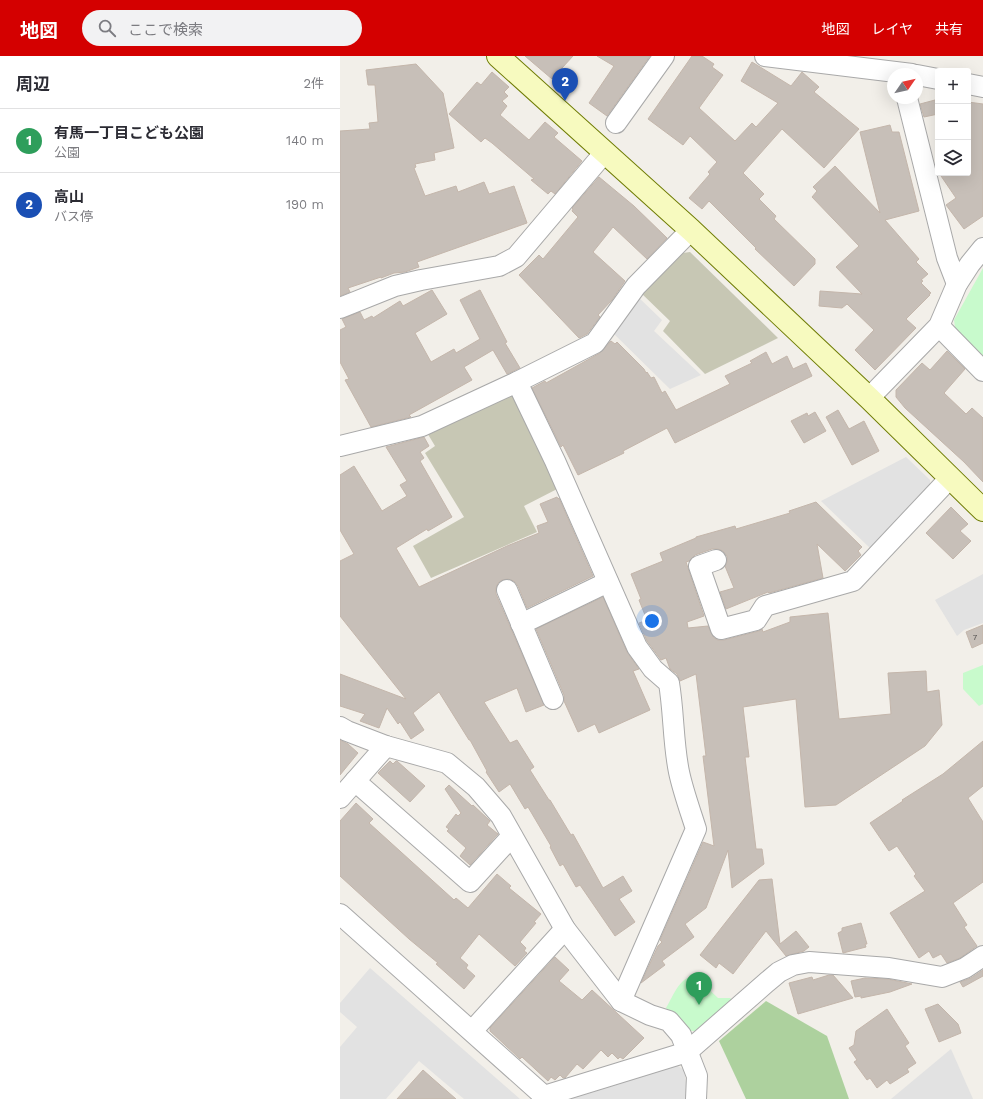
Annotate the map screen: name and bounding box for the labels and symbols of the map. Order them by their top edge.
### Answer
pin: 2 [552,68,578,101]
north arrow [887,68,923,104]
your location [642,611,662,631]
house number: 7 [973,633,978,642]
pin: 1 [686,972,712,1005]

